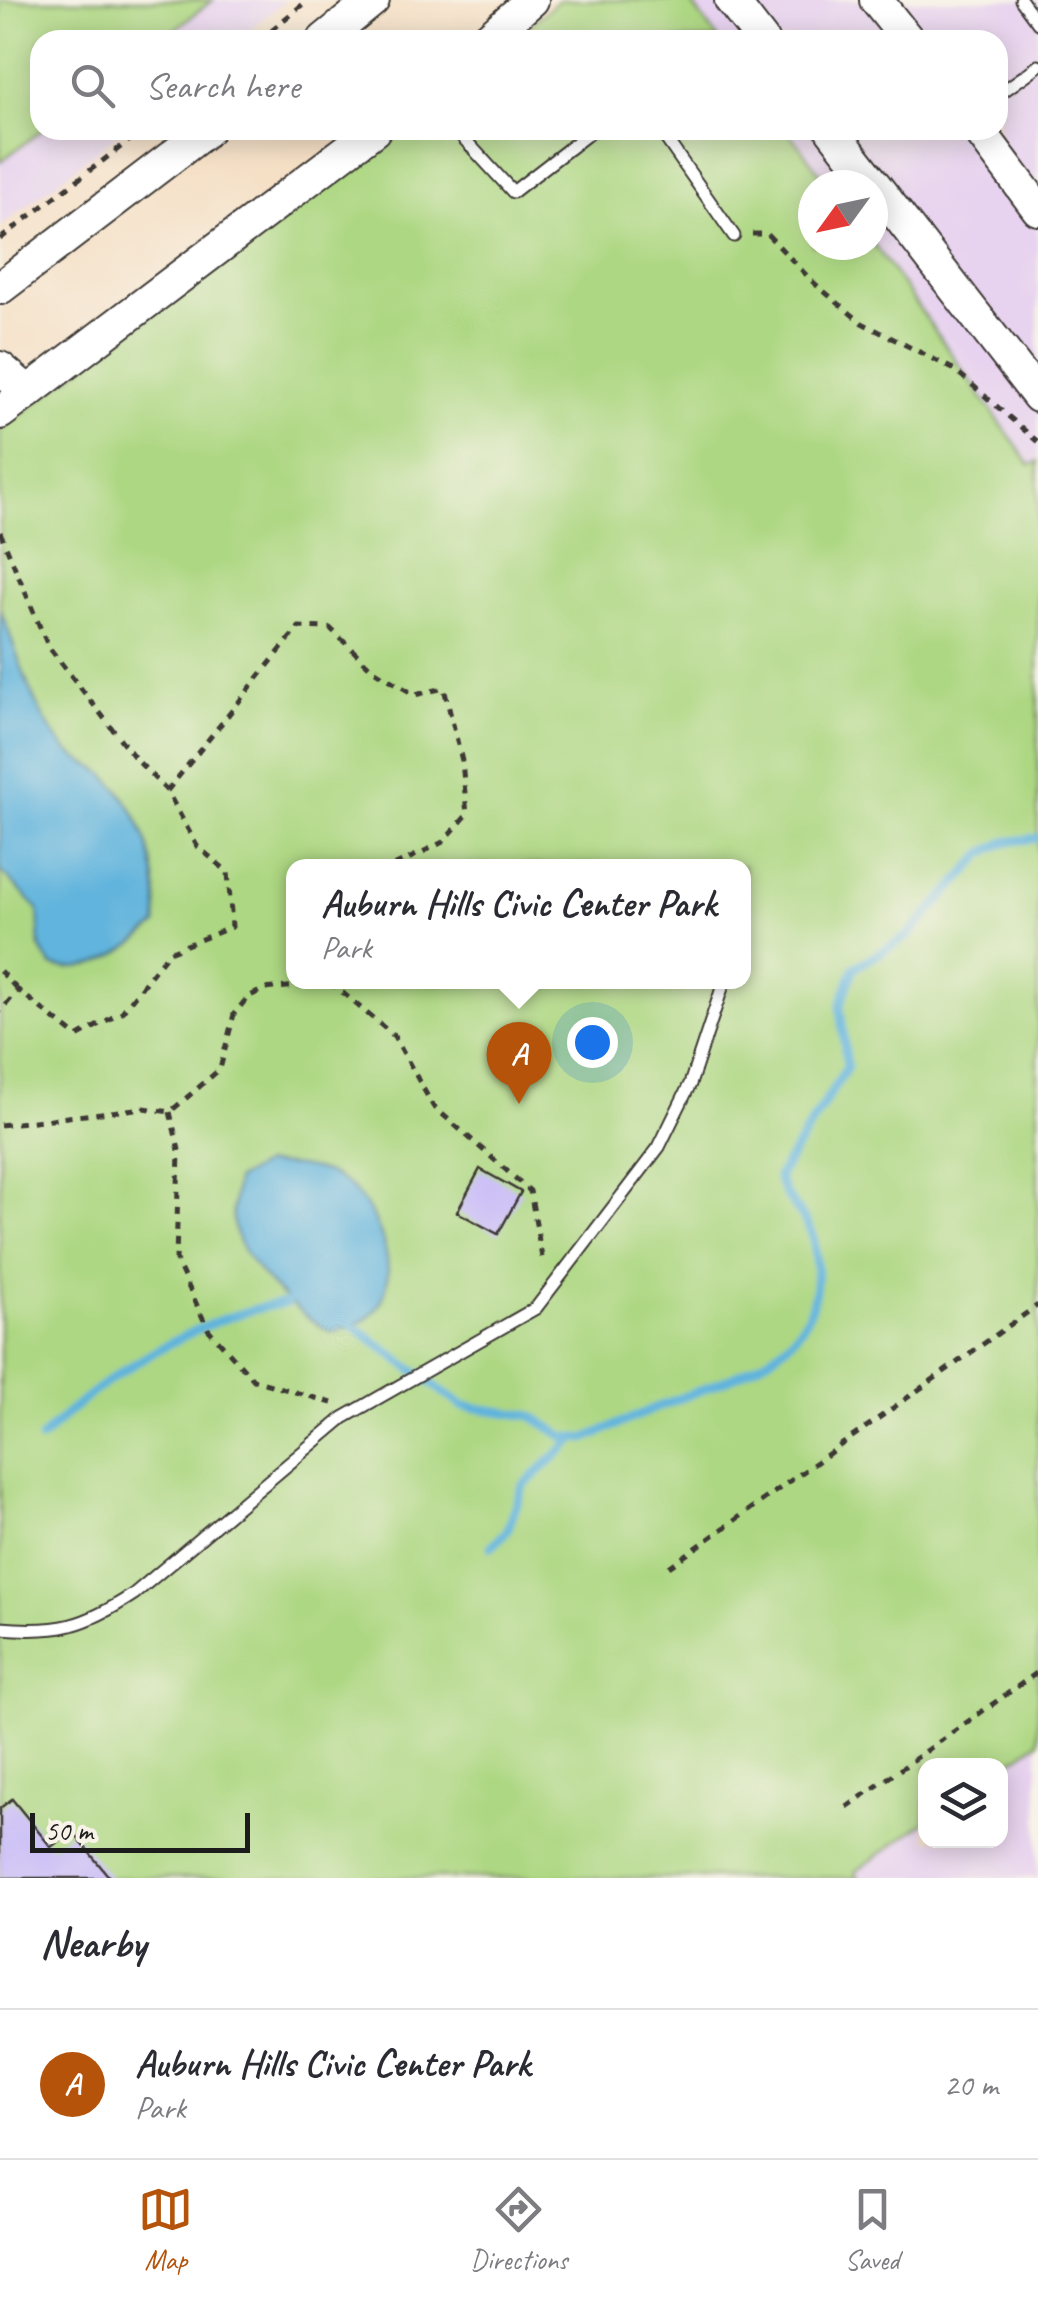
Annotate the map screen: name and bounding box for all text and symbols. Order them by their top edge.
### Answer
search box [30,30,1008,140]
icon: search [65,58,120,113]
text: Search here [145,62,300,109]
north arrow [798,170,888,260]
popup [286,859,751,989]
text: Auburn Hills Civic Center Park [321,880,716,927]
text: Park [321,927,372,968]
your location [567,1017,618,1068]
pin: A [486,1022,552,1104]
map controls [918,1758,1008,1848]
button: layers [918,1758,1008,1848]
scale bar [30,1808,250,1852]
text: 50 m [45,1813,93,1848]
text: Nearby [40,1917,146,1970]
text: Auburn Hills Civic Center Park [135,2040,530,2087]
text: A [64,2064,81,2105]
text: 20 m [944,2064,998,2105]
text: Park [135,2087,186,2128]
tab: Map [138,2182,193,2277]
tab: Directions [470,2182,568,2277]
tab: Saved [845,2182,900,2277]

